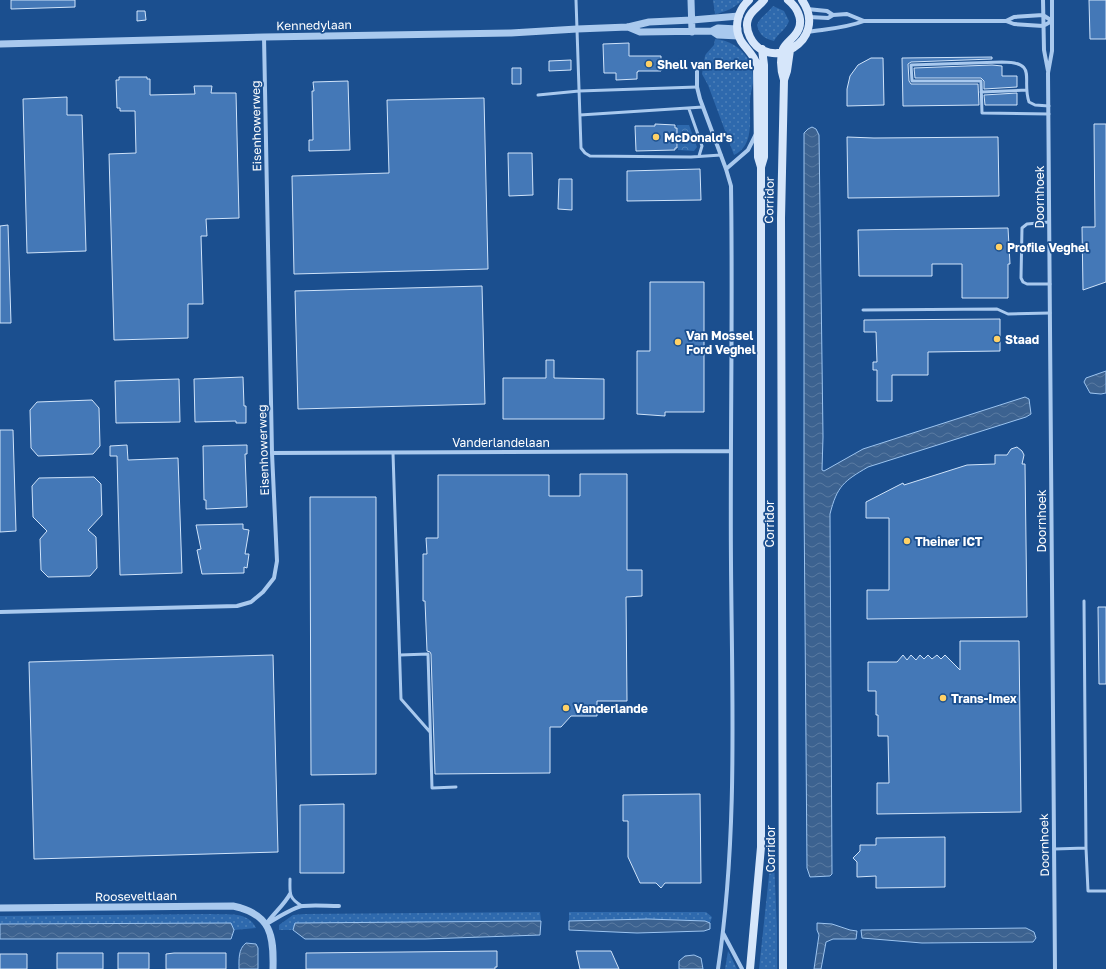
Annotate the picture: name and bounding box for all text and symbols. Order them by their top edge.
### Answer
street label: Kennedylaan [276,17,352,33]
place label: Shell van Berkel [657,57,752,72]
marker: Shell van Berkel [644,59,654,69]
street label: Eisenhowerweg [248,80,264,172]
place label: McDonald's [664,130,733,145]
marker: McDonald's [651,132,661,142]
street label: Doornhoek [1032,165,1047,229]
street label: Corridor [761,176,777,224]
place label: Profile Veghel [1007,240,1089,255]
marker: Profile Veghel [994,242,1004,252]
place label: Van Mossel Ford Veghel [686,328,756,357]
place label: Staad [1005,332,1039,347]
marker: Staad [992,334,1002,344]
marker: Van Mossel Ford Veghel [673,337,683,347]
street label: Eisenhowerweg [254,404,272,496]
street label: Vanderlandelaan [452,435,550,450]
street label: Doornhoek [1034,489,1049,553]
street label: Corridor [762,500,777,548]
place label: Theiner ICT [915,534,983,549]
marker: Theiner ICT [902,536,912,546]
place label: Trans-Imex [951,691,1017,706]
marker: Trans-Imex [938,693,948,703]
place label: Vanderlande [574,701,648,716]
marker: Vanderlande [561,703,571,713]
street label: Doornhoek [1036,813,1052,877]
street label: Corridor [763,825,778,873]
street label: Rooseveltlaan [95,888,177,904]

